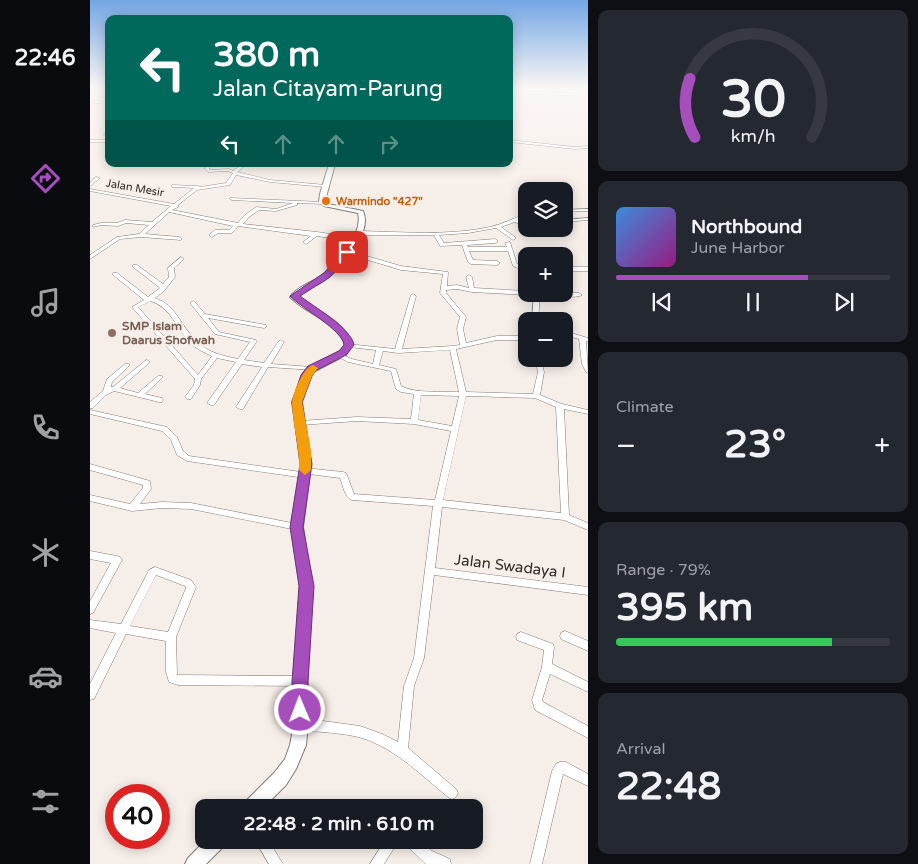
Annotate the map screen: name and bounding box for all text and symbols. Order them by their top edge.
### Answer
text: 380 m [213,34,320,76]
icon: left [130,35,195,100]
text: 22:46 [15,45,75,71]
text: 30 [720,68,786,131]
text: Jalan Citayam-Parung [213,76,443,102]
text: km/h [731,126,775,147]
icon: left [216,130,244,158]
icon: ahead [269,130,297,158]
icon: ahead [322,130,350,158]
icon: right [375,130,403,158]
icon: directions [28,161,63,196]
street label: Jalan Mesir [105,177,166,200]
map controls [518,182,573,367]
button: layers [518,182,573,237]
marker: Warmindo "427" [320,195,332,207]
place label: Warmindo "427" [336,195,423,208]
text: Northbound [691,216,802,238]
pin [326,231,368,273]
icon: arrive [333,238,361,266]
text: June Harbor [691,238,784,258]
button: + [518,247,573,302]
icon: music [28,285,63,320]
icon: previous [648,288,676,316]
icon: pause [739,288,767,316]
icon: next [830,288,858,316]
button: − [518,312,573,367]
place label: SMP Islam Daarus Shofwah [122,319,215,347]
marker: SMP Islam Daarus Shofwah [106,327,118,339]
text: Climate [616,397,674,417]
icon: phone [28,410,63,445]
text: 23° [724,422,786,468]
text: − [616,429,636,463]
text: + [874,429,890,463]
icon: climate [28,535,63,570]
street label: Jalan Swadaya I [453,550,567,582]
text: Range · 79% [616,560,711,580]
text: 395 km [616,585,753,631]
icon: car [28,659,63,694]
position arrow [273,683,325,735]
text: Arrival [616,739,665,759]
text: 22:48 [616,764,721,810]
icon: filters [28,784,63,819]
speed limit sign: 40 [105,784,170,849]
text: 22:48 · 2 min · 610 m [243,813,435,835]

